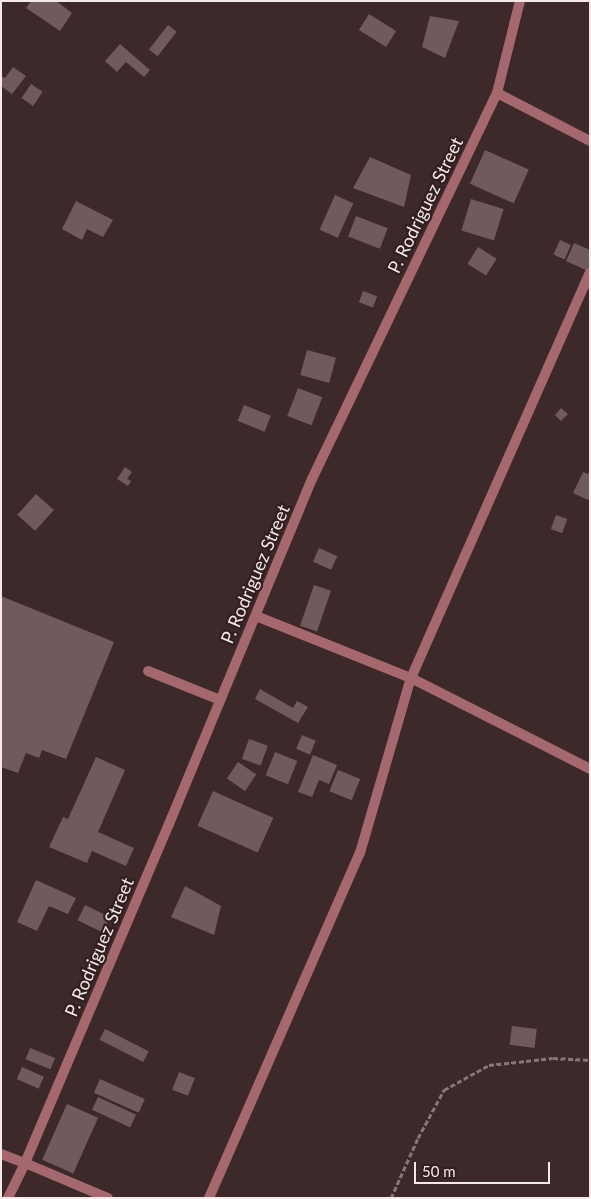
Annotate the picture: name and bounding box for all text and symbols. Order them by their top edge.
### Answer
street label: P. Rodriguez Street [383,133,467,277]
street label: P. Rodriguez Street [216,501,294,647]
street label: P. Rodriguez Street [60,874,138,1020]
scale bar [416,1152,552,1184]
text: 50 m [422,1162,456,1180]

